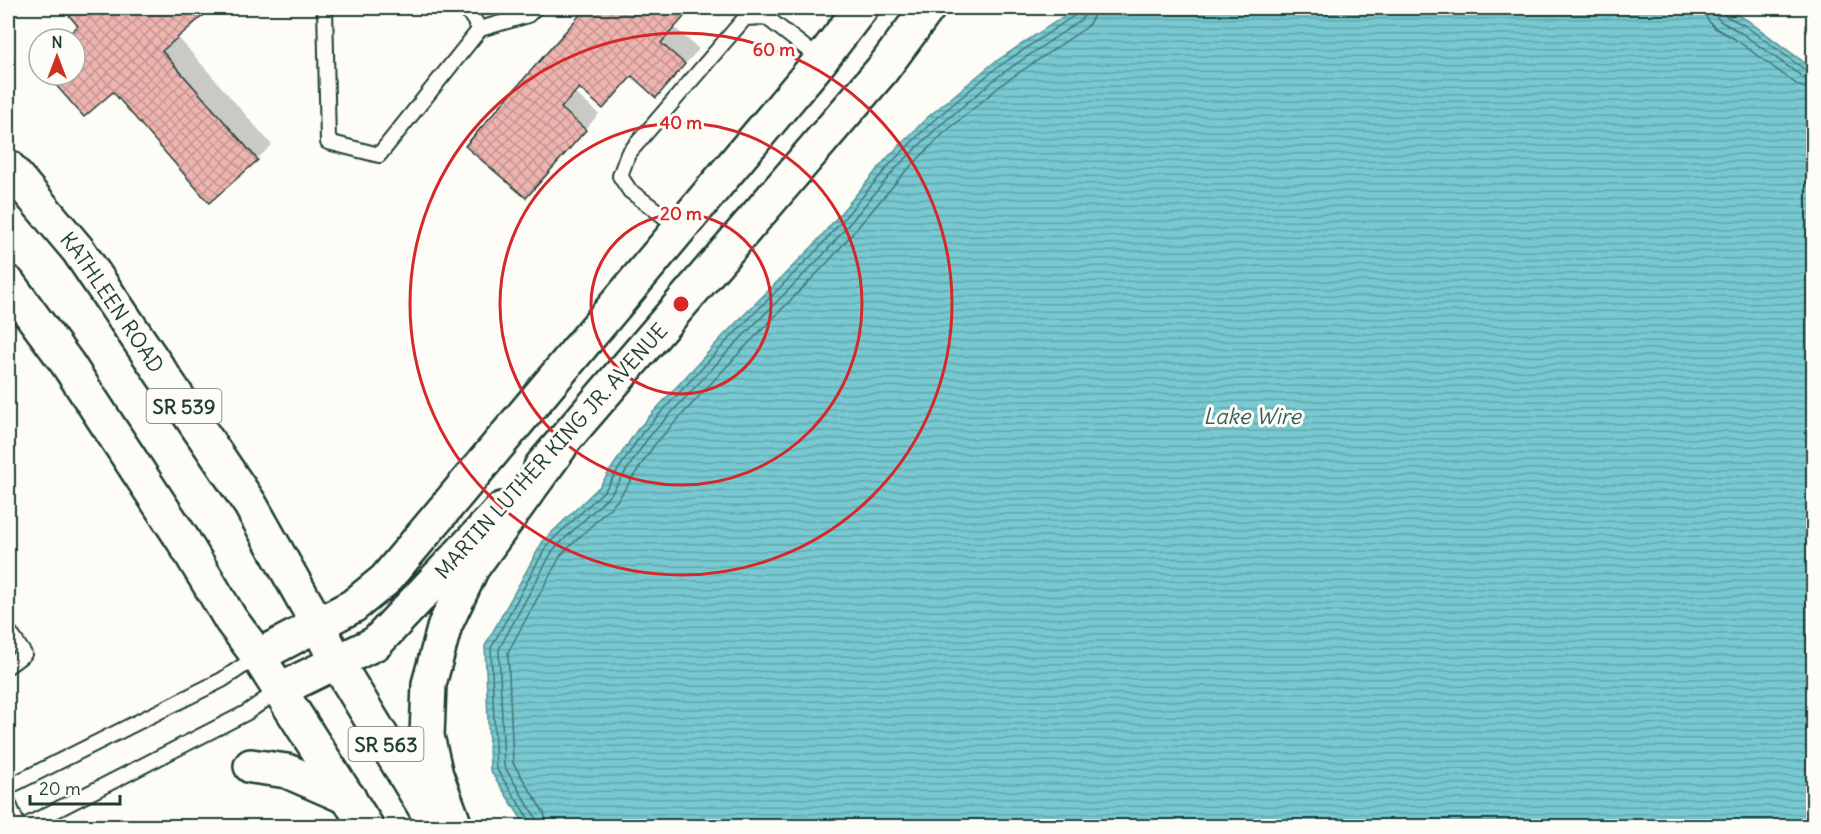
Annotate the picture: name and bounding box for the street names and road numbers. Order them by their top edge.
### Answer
street label: KATHLEEN ROAD [55,226,170,378]
street label: MARTIN LUTHER KING JR. AVENUE [429,317,673,585]
road number: SR 539 [146,389,222,423]
road number: SR 563 [348,727,424,761]

